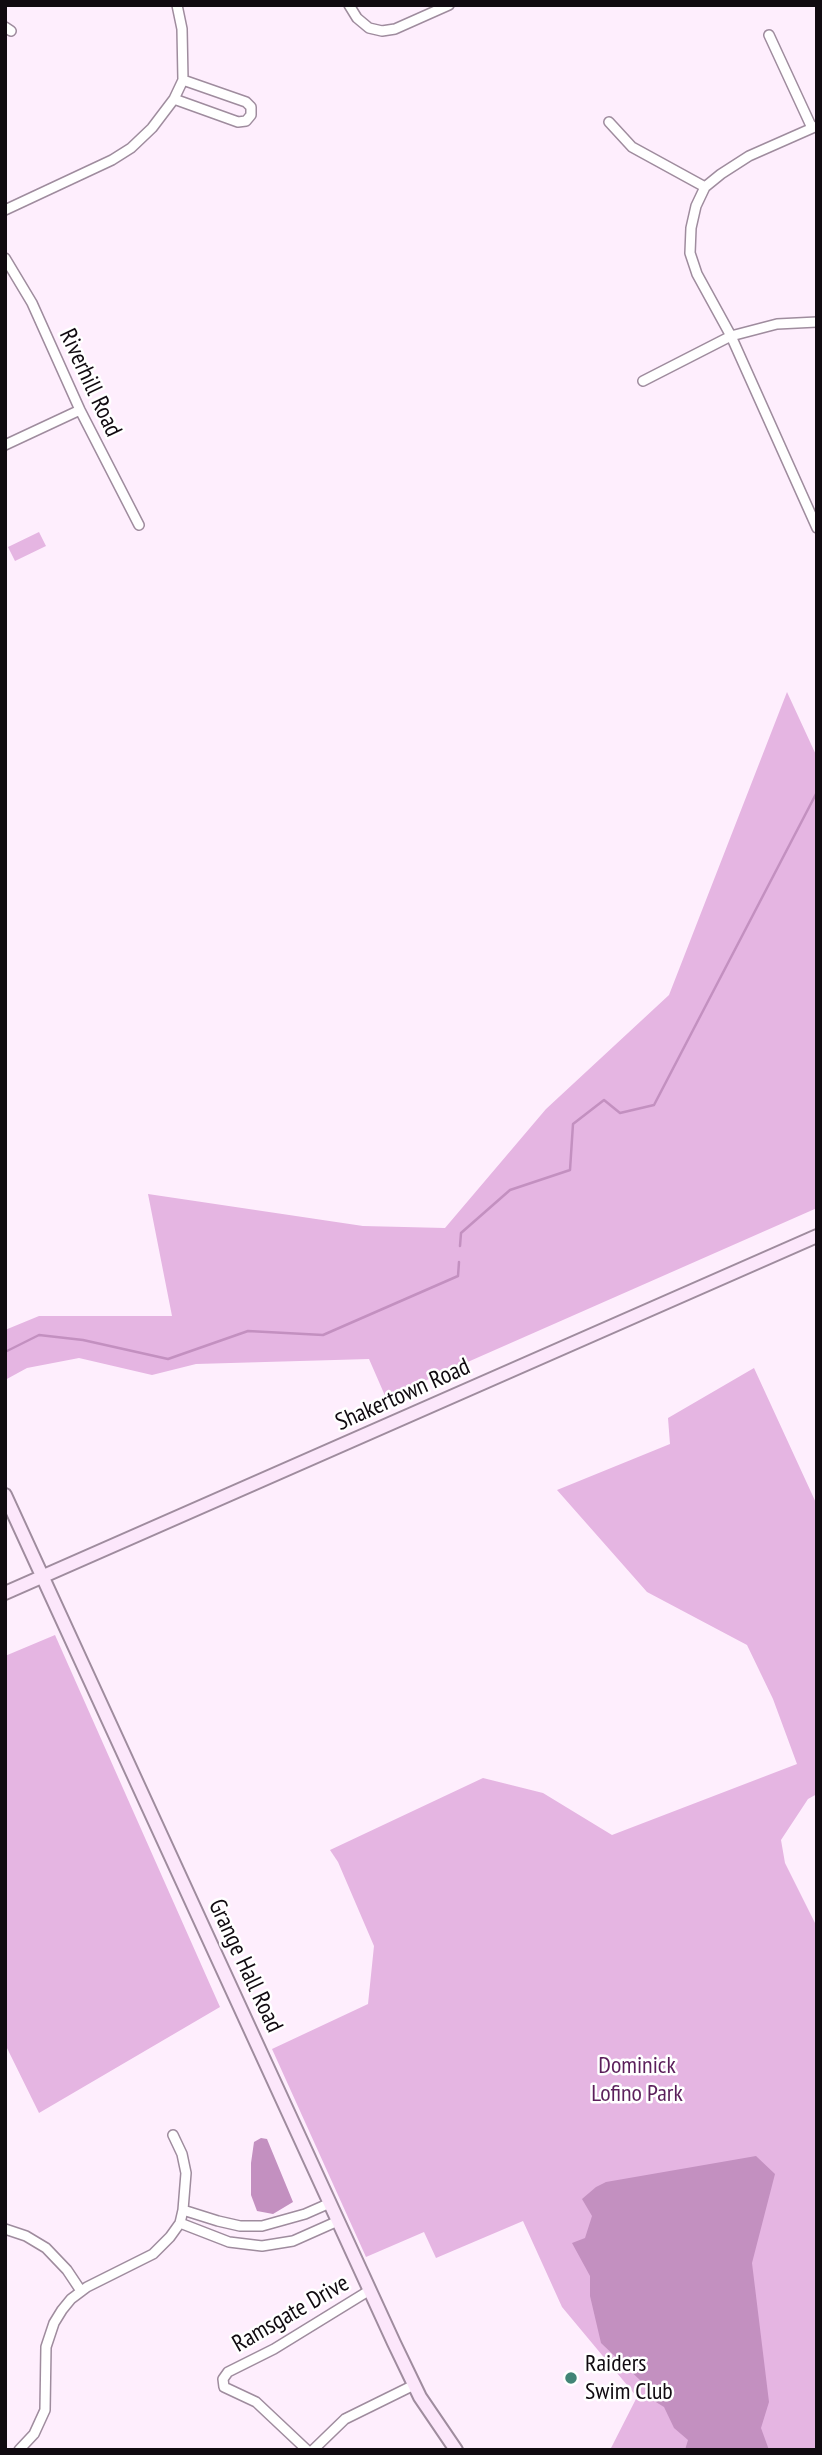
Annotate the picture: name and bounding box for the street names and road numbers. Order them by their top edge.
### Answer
street label: Riverhill Road [53,325,127,441]
street label: Shakertown Road [331,1353,475,1437]
street label: Grange Hall Road [202,1895,288,2037]
street label: Ramsgate Drive [228,2269,354,2359]

